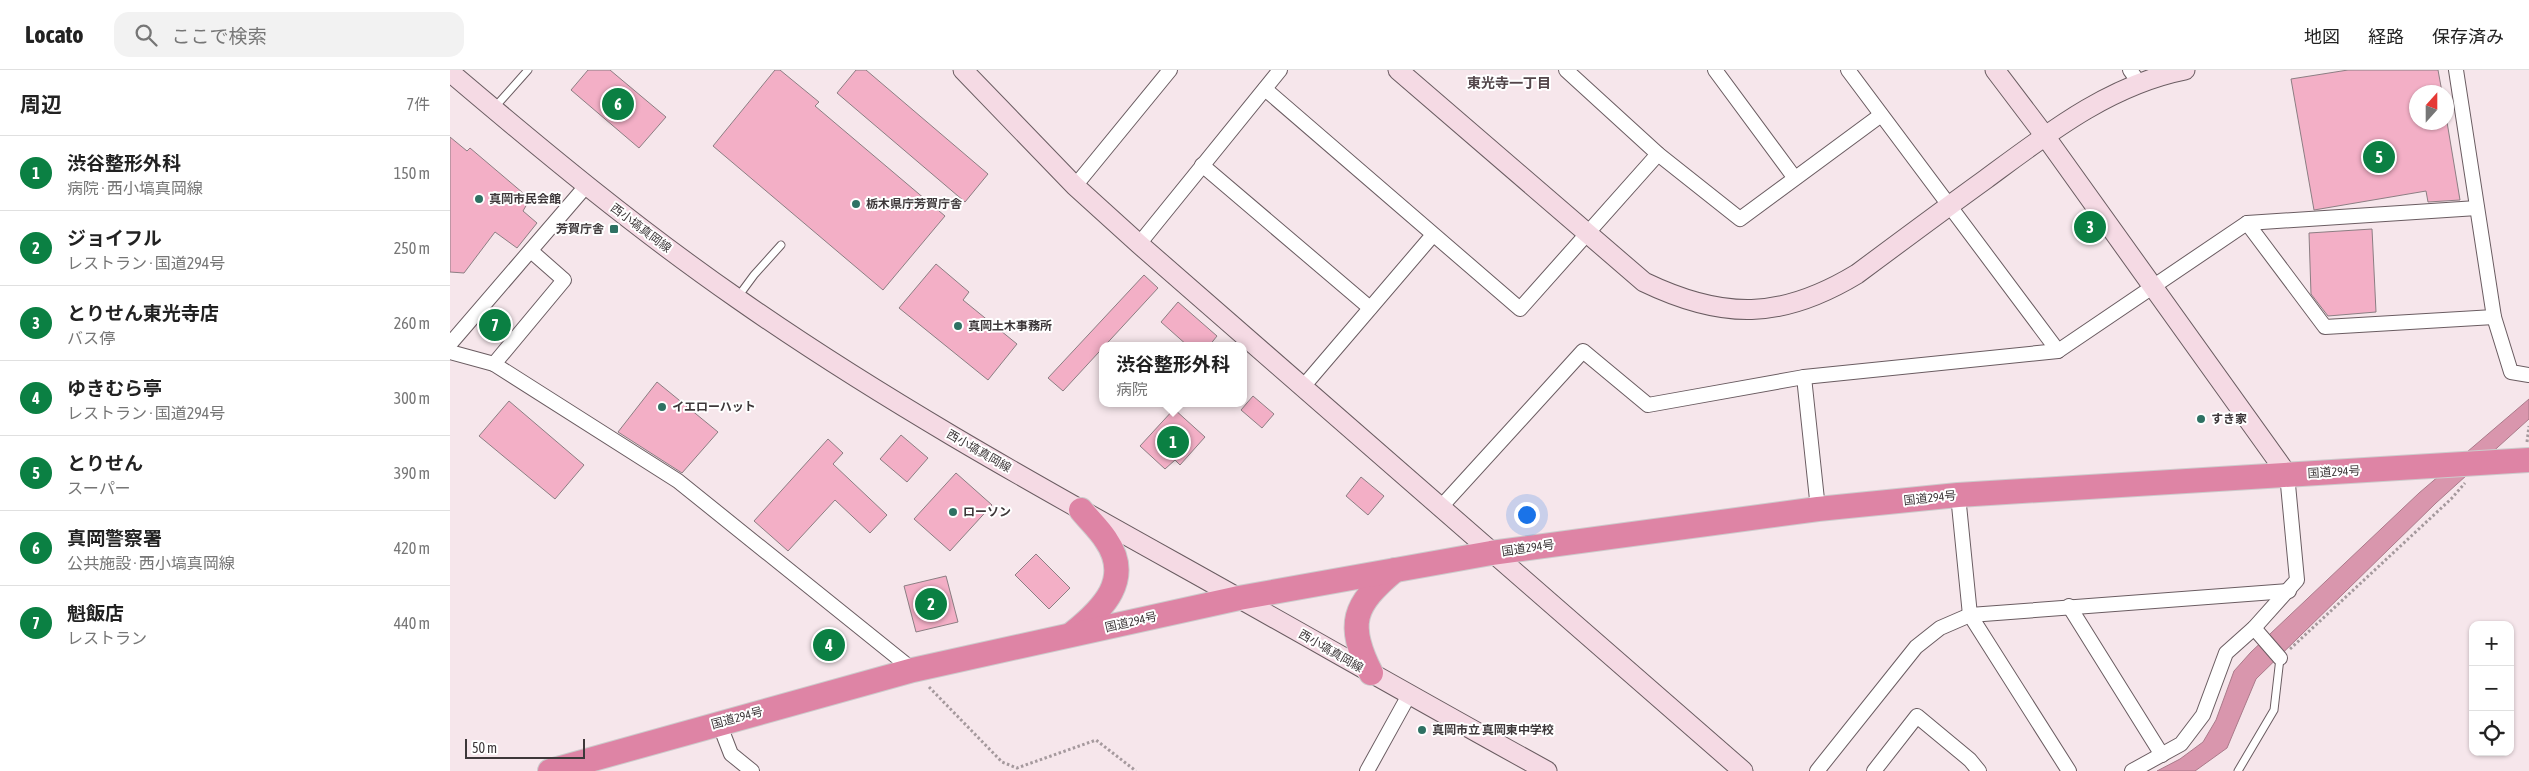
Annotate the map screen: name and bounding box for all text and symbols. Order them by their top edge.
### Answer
search box [114,12,464,57]
text: Locato [25,21,84,48]
icon: search [132,21,160,49]
text: ここで検索 [172,25,267,47]
text: 地図 [2304,26,2340,47]
text: 経路 [2368,26,2404,47]
text: 保存済み [2432,26,2504,47]
district label: 東光寺一丁目 [1467,75,1551,91]
pin: 6 [602,85,634,123]
north arrow [2409,85,2454,130]
text: 周辺 [20,92,62,116]
text: 7件 [406,95,430,113]
pin: 5 [2363,138,2395,176]
text: 渋谷整形外科 [67,152,181,174]
text: 1 [32,164,40,182]
text: 150 m [394,164,430,182]
text: 病院 · 西小塙真岡線 [67,179,203,197]
place label: 真岡市民会館 [489,192,561,206]
marker: 真岡市民会館 [473,193,485,205]
place label: 栃木県庁芳賀庁舎 [866,197,962,211]
marker: 栃木県庁芳賀庁舎 [850,198,862,210]
street label: 西小塙真岡線 [608,201,674,255]
pin: 3 [2074,208,2106,246]
place label: 芳賀庁舎 [556,222,604,236]
marker: 芳賀庁舎 [608,223,620,235]
text: ジョイフル [67,227,162,249]
text: 2 [32,239,40,257]
text: 250 m [394,239,430,257]
text: レストラン · 国道294号 [67,254,225,272]
text: とりせん東光寺店 [67,302,219,324]
pin: 7 [479,306,511,344]
text: 3 [32,314,40,332]
text: 260 m [394,314,430,332]
place label: 真岡土木事務所 [968,319,1052,333]
marker: 真岡土木事務所 [952,320,964,332]
text: バス停 [67,329,115,347]
popup [1099,342,1247,407]
text: 渋谷整形外科 [1116,353,1230,375]
text: ゆきむら亭 [67,377,162,399]
text: 病院 [1116,380,1148,398]
text: 4 [32,389,40,407]
text: 300 m [394,389,430,407]
place label: イエローハット [672,400,756,414]
marker: イエローハット [656,401,668,413]
text: レストラン · 国道294号 [67,404,225,422]
place label: すき家 [2211,412,2247,426]
marker: すき家 [2195,413,2207,425]
pin: 1 [1157,423,1189,461]
street label: 西小塙真岡線 [944,427,1014,475]
text: とりせん [67,452,143,474]
text: 5 [32,464,40,482]
text: 390 m [394,464,430,482]
street label: 国道294号 [2307,464,2361,480]
text: スーパー [67,479,131,497]
street label: 国道294号 [1903,488,1957,508]
your location [1514,502,1540,528]
place label: ローソン [963,505,1011,519]
marker: ローソン [947,506,959,518]
text: 真岡警察署 [67,527,162,549]
street label: 国道294号 [1501,537,1555,559]
text: 6 [32,539,40,557]
text: 420 m [394,539,430,557]
text: 公共施設 · 西小塙真岡線 [67,554,235,572]
pin: 2 [915,585,947,623]
text: 魁飯店 [67,602,124,624]
street label: 国道294号 [1104,609,1158,635]
text: 7 [32,614,40,632]
text: 440 m [394,614,430,632]
map controls [2469,621,2514,756]
button: + [2469,621,2514,666]
pin: 4 [813,626,845,664]
street label: 西小塙真岡線 [1296,627,1366,675]
text: レストラン [67,629,147,647]
button: − [2469,666,2514,711]
street label: 国道294号 [710,704,764,732]
button: locate [2469,711,2514,756]
place label: 真岡市立 真岡東中学校 [1432,723,1554,737]
marker: 真岡市立 真岡東中学校 [1416,724,1428,736]
scale bar [465,736,585,759]
text: 50 m [472,740,497,756]

